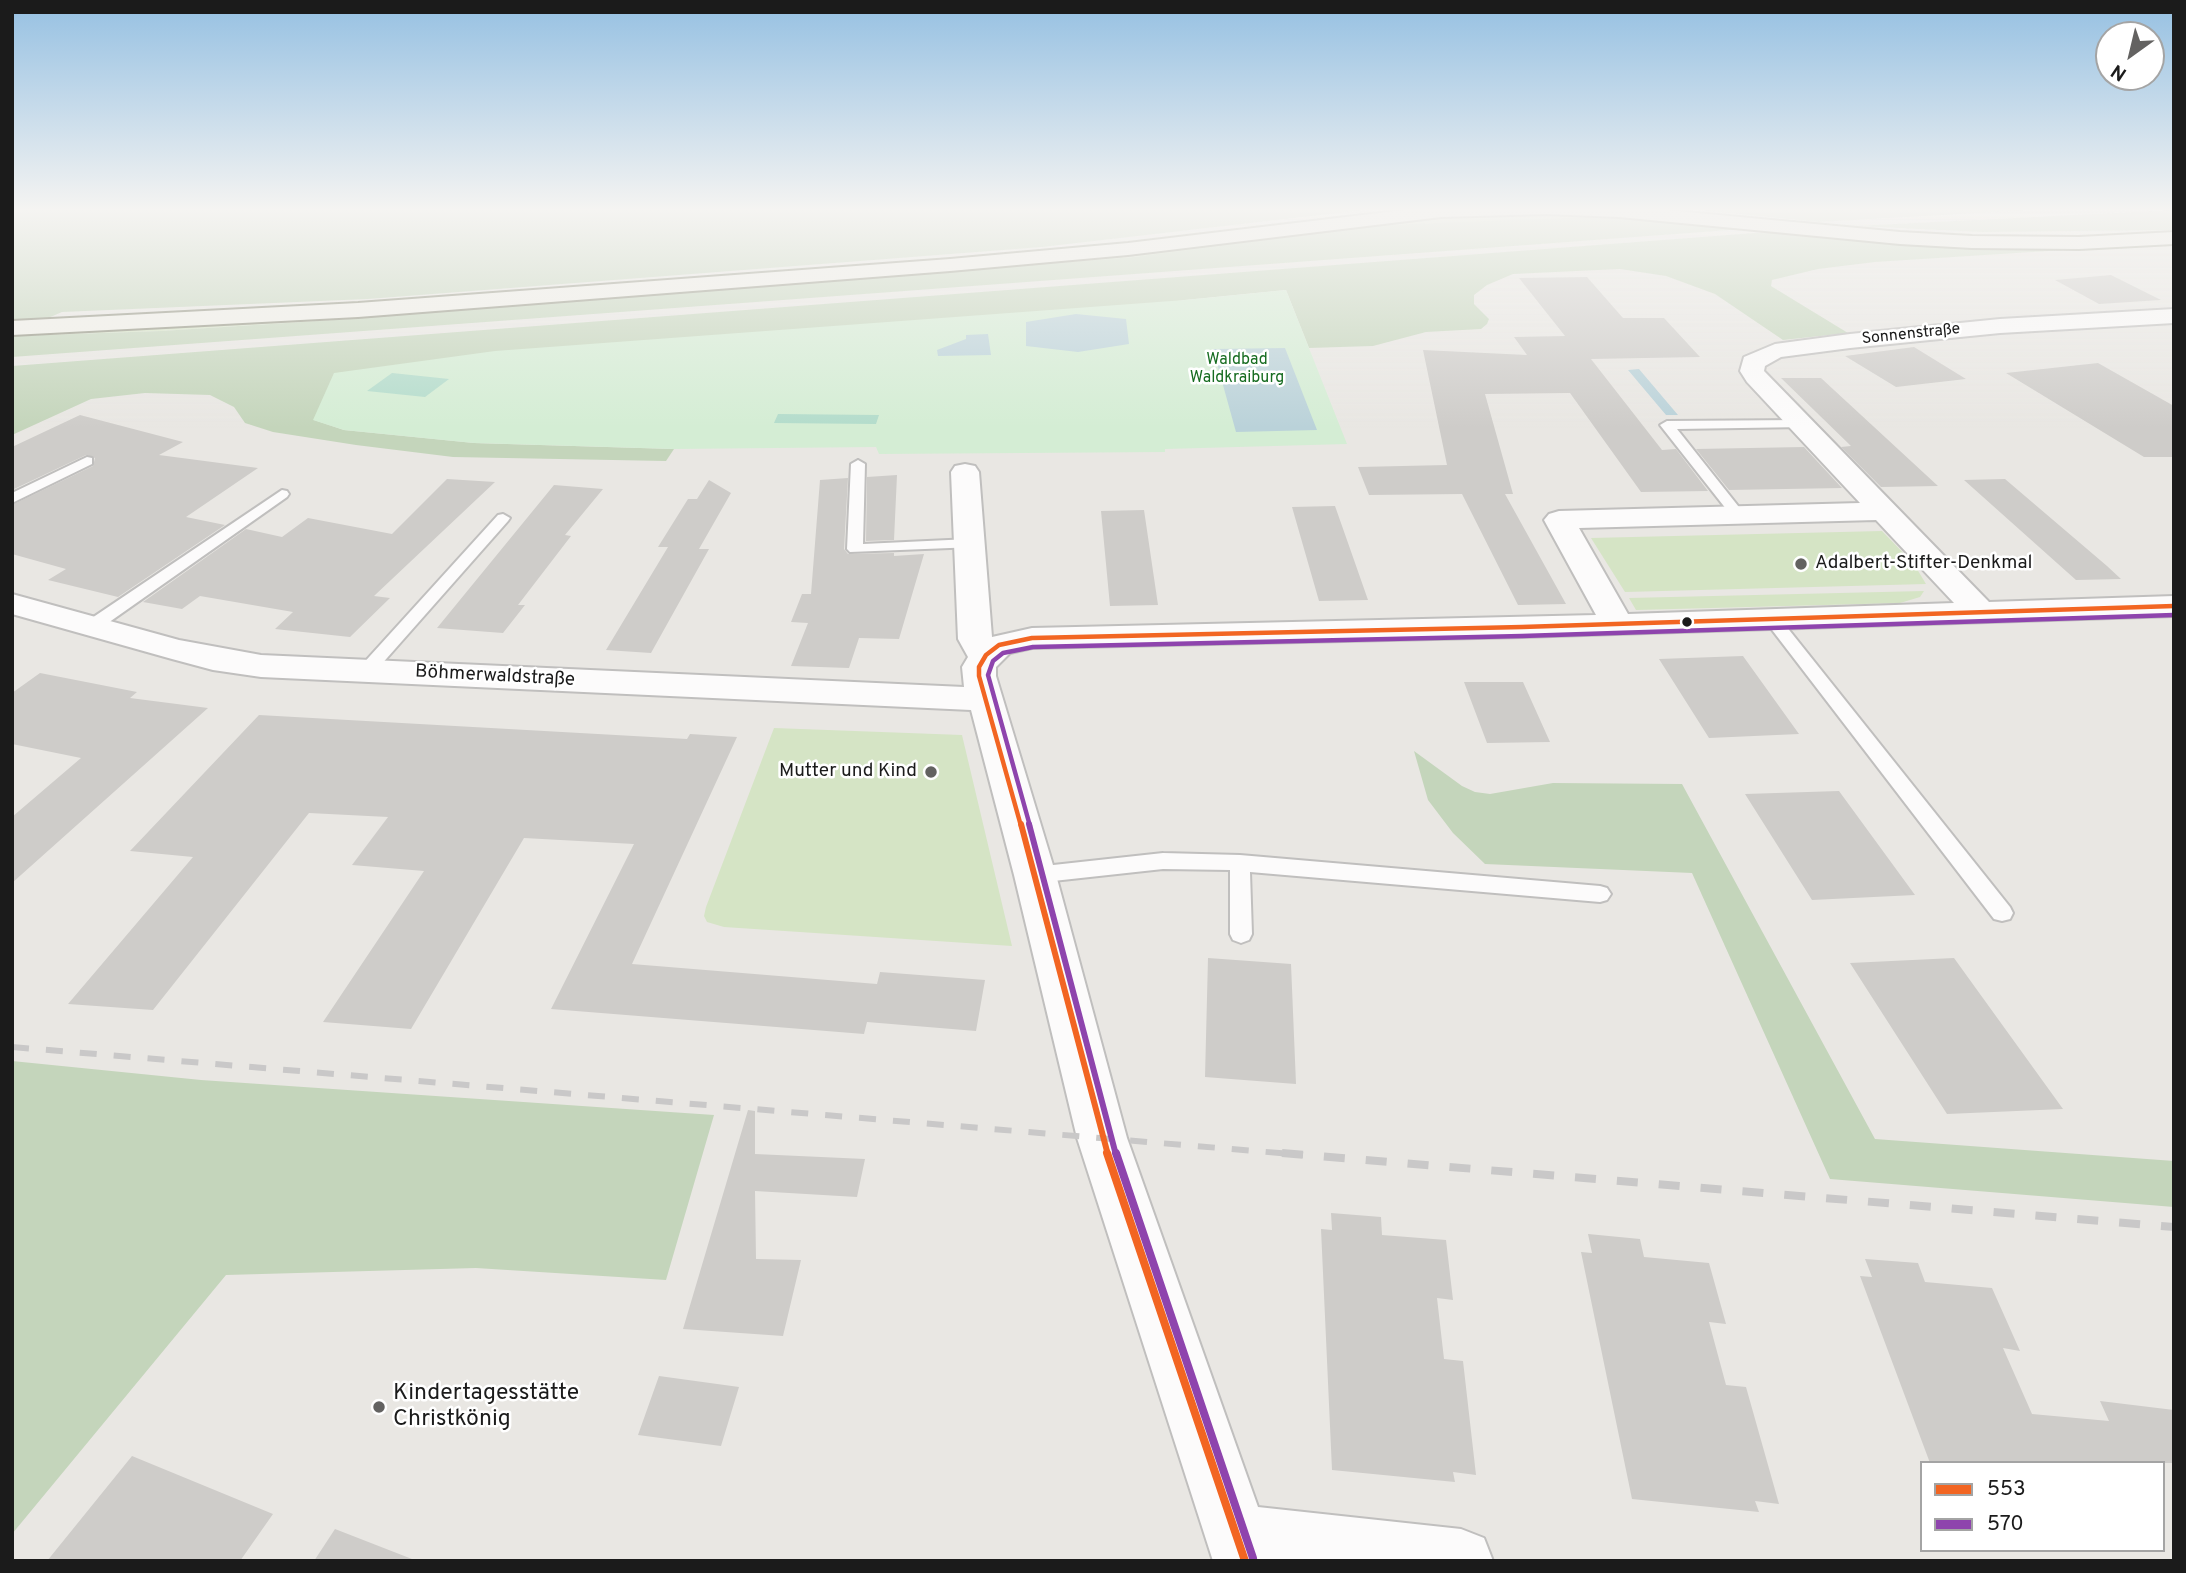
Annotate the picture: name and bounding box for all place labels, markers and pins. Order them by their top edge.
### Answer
place label: Adalbert-Stifter-Denkmal [1815,553,2032,575]
marker: Adalbert-Stifter-Denkmal [1793,556,1809,572]
unlabelled marker [1680,615,1694,629]
place label: Mutter und Kind [779,761,917,783]
marker: Mutter und Kind [923,764,939,780]
place label: Kindertagesstätte Christkönig [393,1380,579,1434]
marker: Kindertagesstätte Christkönig [371,1399,387,1415]

